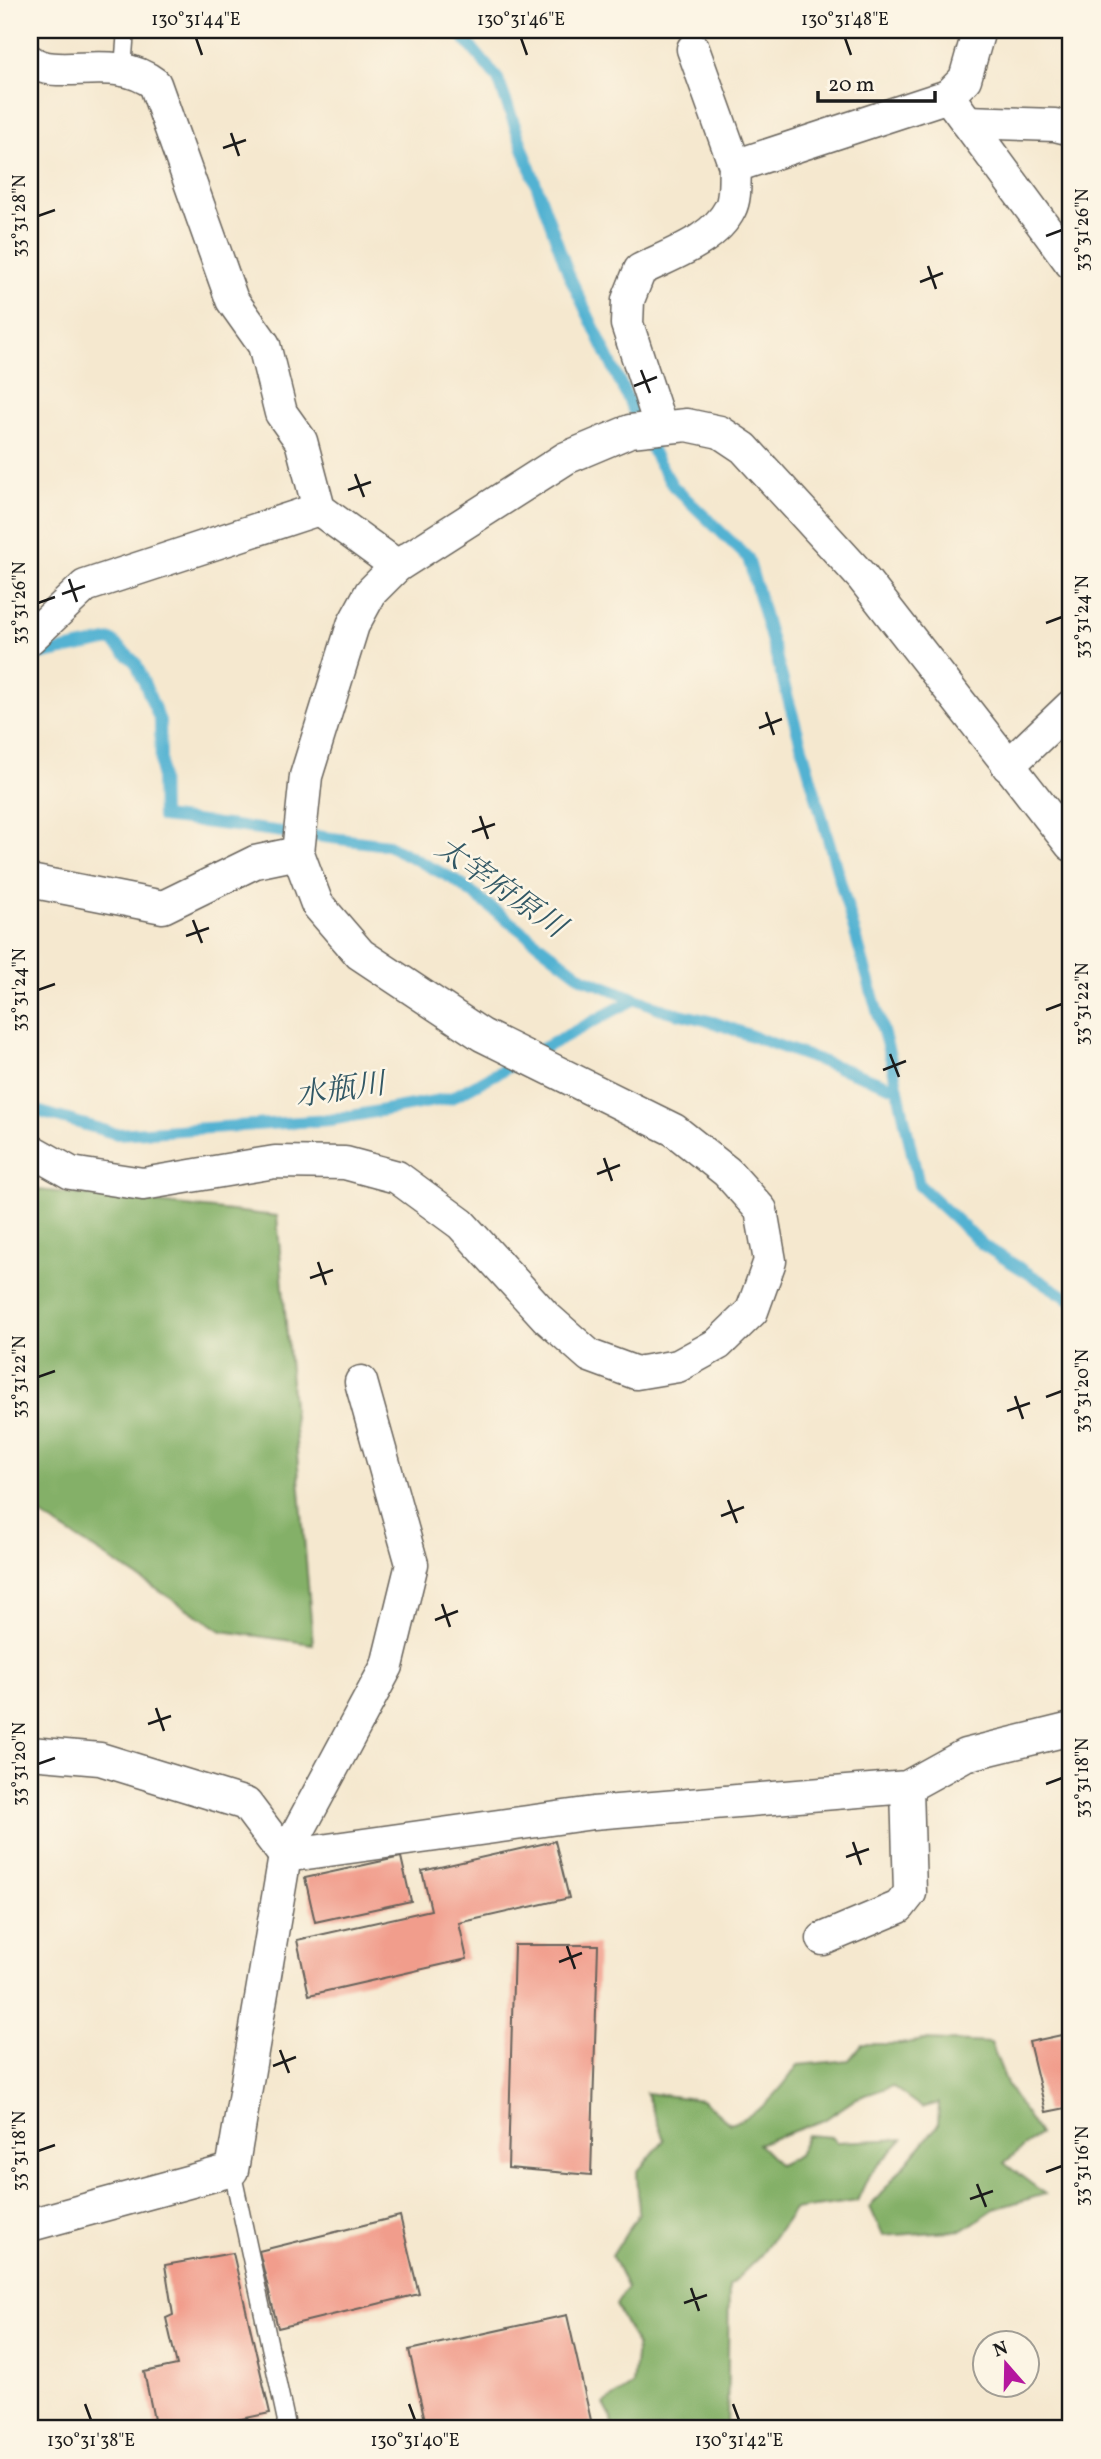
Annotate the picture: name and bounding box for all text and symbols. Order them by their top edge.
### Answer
text: 130°31'44"E [151,8,241,33]
text: 130°31'46"E [477,8,565,33]
text: 130°31'48"E [801,8,889,33]
scale bar [818,60,935,104]
text: 20 m [828,71,874,100]
text: 33°31'28"N [8,174,33,258]
text: 33°31'26"N [1071,189,1096,271]
text: 33°31'26"N [8,562,33,644]
text: 33°31'24"N [1071,575,1096,659]
water label: 太宰府原川 [426,828,576,951]
text: 33°31'24"N [8,948,33,1032]
text: 33°31'22"N [1071,962,1096,1046]
water label: 水瓶川 [293,1064,391,1118]
text: 33°31'22"N [8,1335,33,1419]
text: 33°31'20"N [1071,1349,1096,1433]
text: 33°31'20"N [8,1722,33,1806]
text: 33°31'18"N [1071,1738,1096,1818]
text: 33°31'18"N [8,2111,33,2191]
text: 33°31'16"N [1071,2126,1096,2206]
north arrow [972,2330,1042,2400]
text: N [990,2335,1012,2364]
text: 130°31'38"E [47,2429,135,2454]
text: 130°31'40"E [370,2429,460,2454]
text: 130°31'42"E [695,2429,783,2454]

